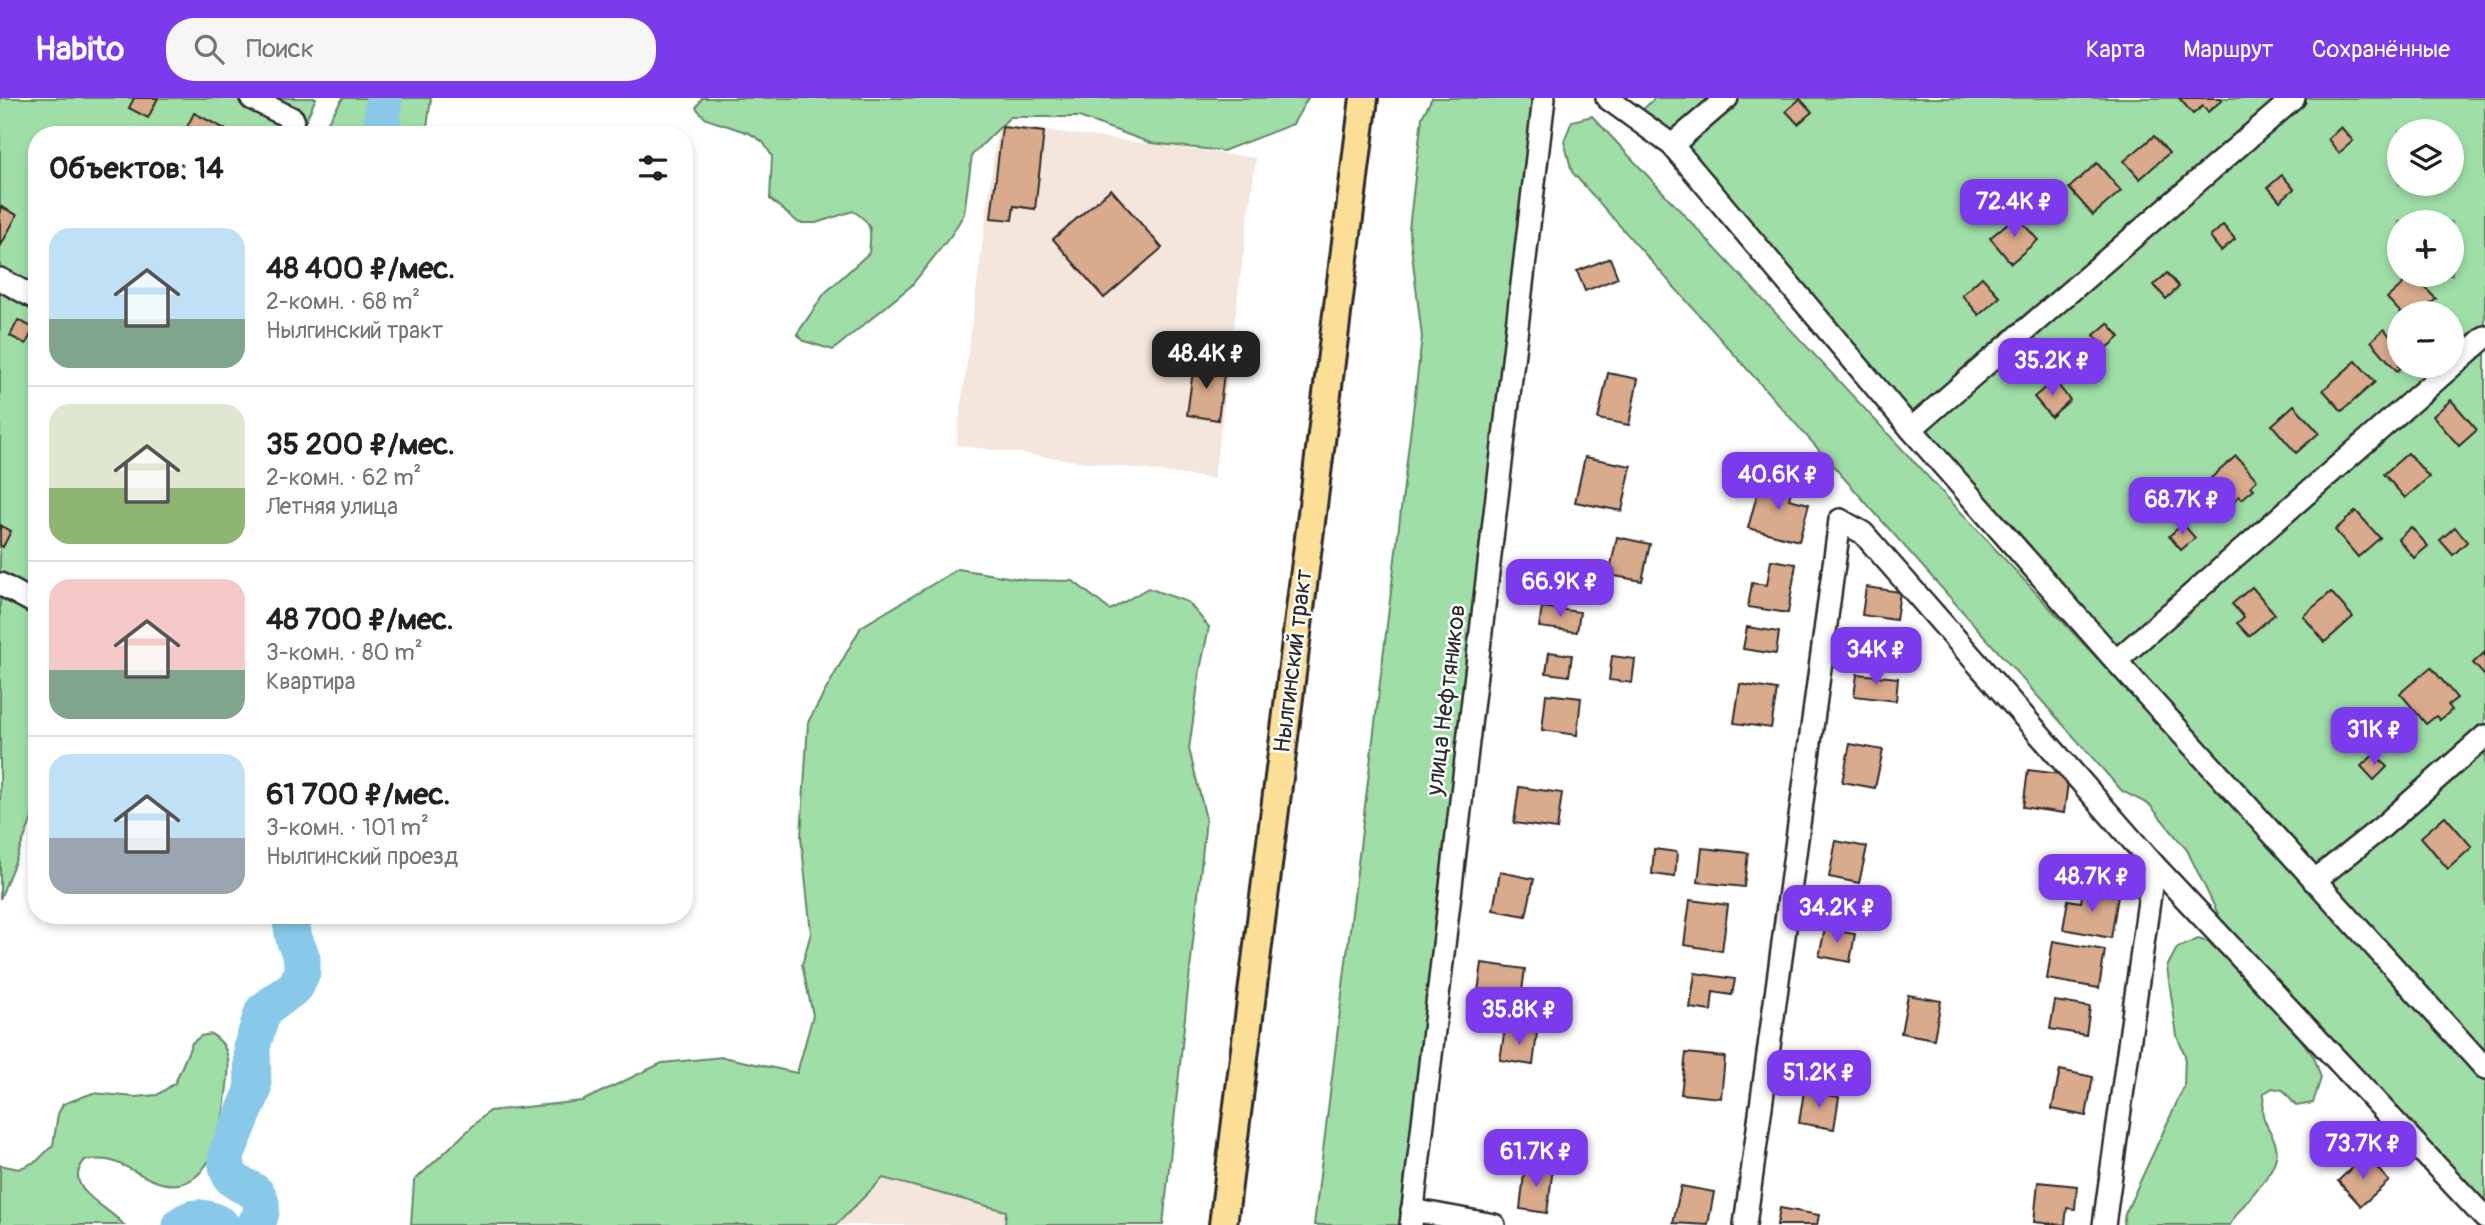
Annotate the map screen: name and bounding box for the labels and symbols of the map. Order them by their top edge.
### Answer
pin: 72.4K ₽ [1949,180,2079,239]
pin: 48.4K ₽ [1141,331,1271,391]
pin: 35.2K ₽ [1987,338,2117,398]
pin: 40.6K ₽ [1713,452,1843,512]
pin: 68.7K ₽ [2117,478,2247,537]
pin: 66.9K ₽ [1495,560,1625,619]
street label: Нылгинский тракт [1267,567,1319,755]
street label: улица Нефтяников [1420,603,1472,798]
pin: 34K ₽ [1827,628,1925,687]
pin: 31K ₽ [2325,708,2423,767]
pin: 48.7K ₽ [2027,854,2157,914]
pin: 34.2K ₽ [1772,886,1902,945]
pin: 35.8K ₽ [1454,988,1584,1047]
pin: 51.2K ₽ [1754,1051,1884,1110]
pin: 73.7K ₽ [2298,1122,2428,1181]
pin: 61.7K ₽ [1471,1130,1601,1189]

